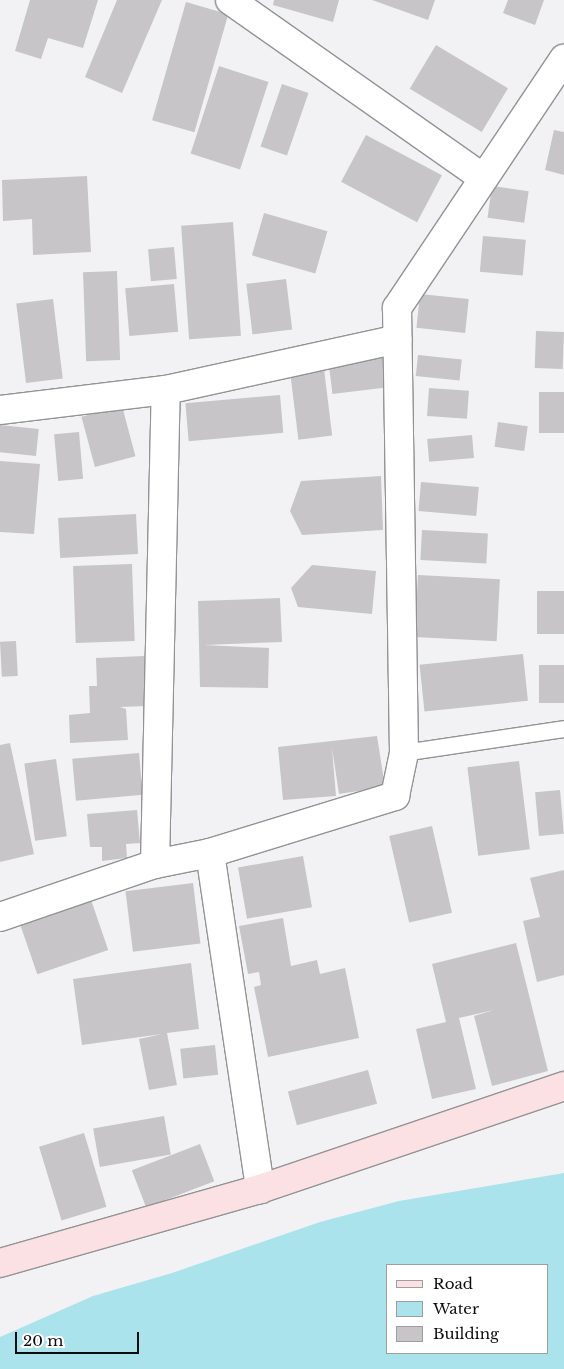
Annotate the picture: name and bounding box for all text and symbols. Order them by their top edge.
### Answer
legend [386,1264,549,1354]
text: Road [433,1274,473,1293]
text: Water [433,1299,479,1318]
scale bar [18,1322,141,1354]
text: Building [433,1324,499,1343]
text: 20 m [23,1331,63,1350]

